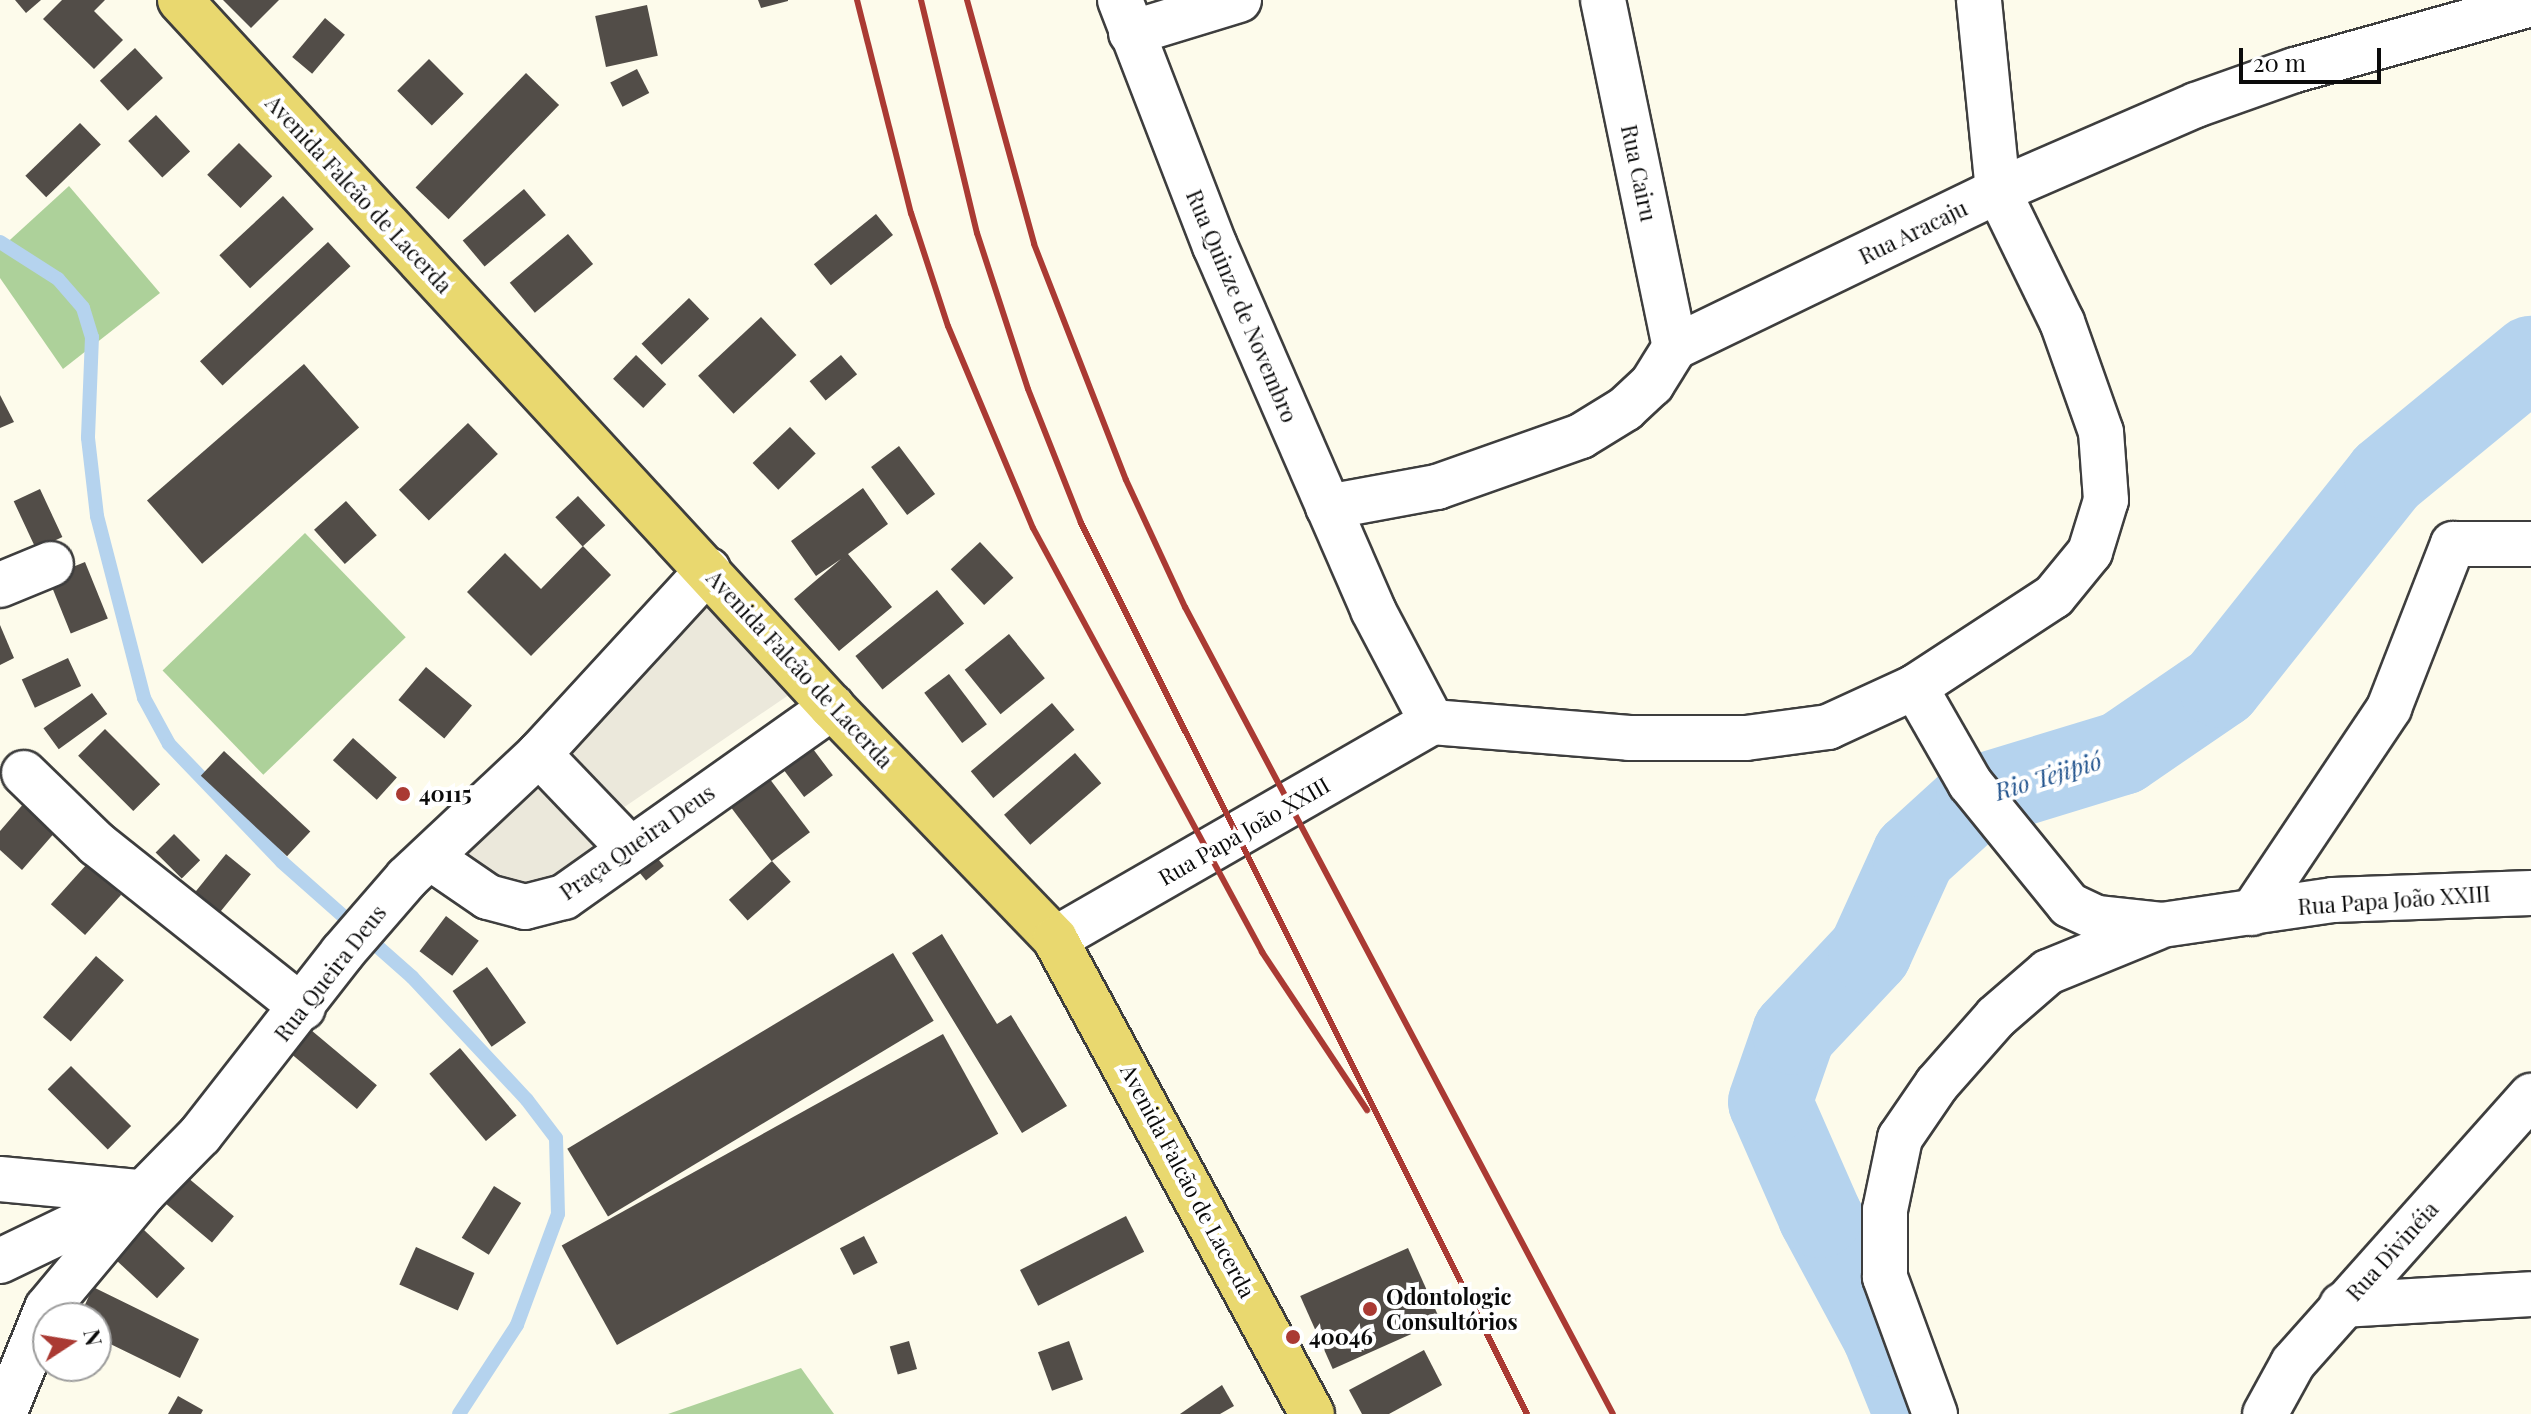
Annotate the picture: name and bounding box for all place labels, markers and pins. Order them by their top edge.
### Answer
place label: 40115 [419,781,472,807]
marker: 40115 [394,785,412,803]
place label: Odontologic Consultórios [1386,1283,1518,1334]
marker: Odontologic Consultórios [1361,1300,1379,1318]
place label: 40046 [1309,1324,1373,1350]
marker: 40046 [1284,1328,1302,1346]

